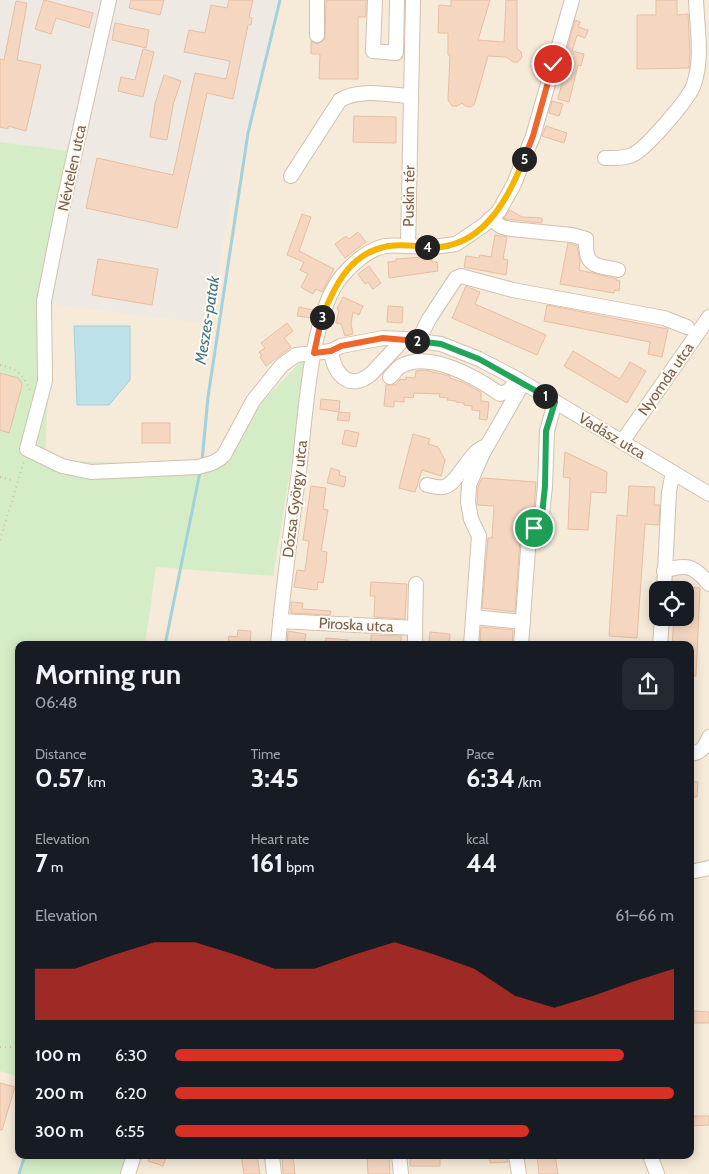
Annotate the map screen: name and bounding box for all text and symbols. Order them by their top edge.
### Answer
pin [532,43,574,85]
icon: check [539,50,567,78]
street label: Névtelen utca [54,122,90,213]
pin: 5 [512,146,536,172]
text: 5 [521,150,528,168]
street label: Puskin tér [399,165,419,227]
pin: 4 [414,234,440,260]
text: 4 [423,238,432,256]
water label: Meszes-patak [190,273,224,367]
pin: 3 [310,304,334,330]
text: 3 [319,308,326,326]
pin: 2 [404,328,430,354]
text: 2 [414,332,421,350]
street label: Nyomda utca [634,338,698,419]
pin: 1 [532,384,558,408]
text: 1 [543,387,548,405]
street label: Vadász utca [575,409,649,463]
street label: Dózsa György utca [279,438,311,559]
pin [513,507,555,549]
icon: arrive [520,514,548,542]
map controls [649,581,694,626]
button: locate [649,581,694,626]
street label: Piroska utca [318,614,395,636]
text: Morning run [35,657,181,691]
button: share [622,658,674,710]
text: 06:48 [35,693,78,712]
text: Distance [35,745,87,763]
text: Time [251,745,280,763]
text: Pace [466,745,494,763]
text: 0.57 [35,763,84,793]
text: 3:45 [251,763,299,793]
text: 6:34 [466,763,515,793]
text: km [84,773,106,791]
text: /km [515,773,541,791]
text: Elevation [35,830,90,848]
text: Heart rate [251,830,309,848]
text: kcal [466,830,489,848]
text: 7 [35,848,48,878]
text: 161 [251,848,283,878]
text: 44 [466,848,497,878]
text: m [48,858,63,876]
text: bpm [283,858,314,876]
text: Elevation [35,906,98,925]
text: 61–66 m [615,906,674,925]
text: 100 m [35,1046,81,1065]
text: 6:30 [115,1046,147,1065]
text: 200 m [35,1084,84,1103]
text: 6:20 [115,1084,147,1103]
text: 300 m [35,1122,84,1141]
text: 6:55 [115,1122,145,1141]

